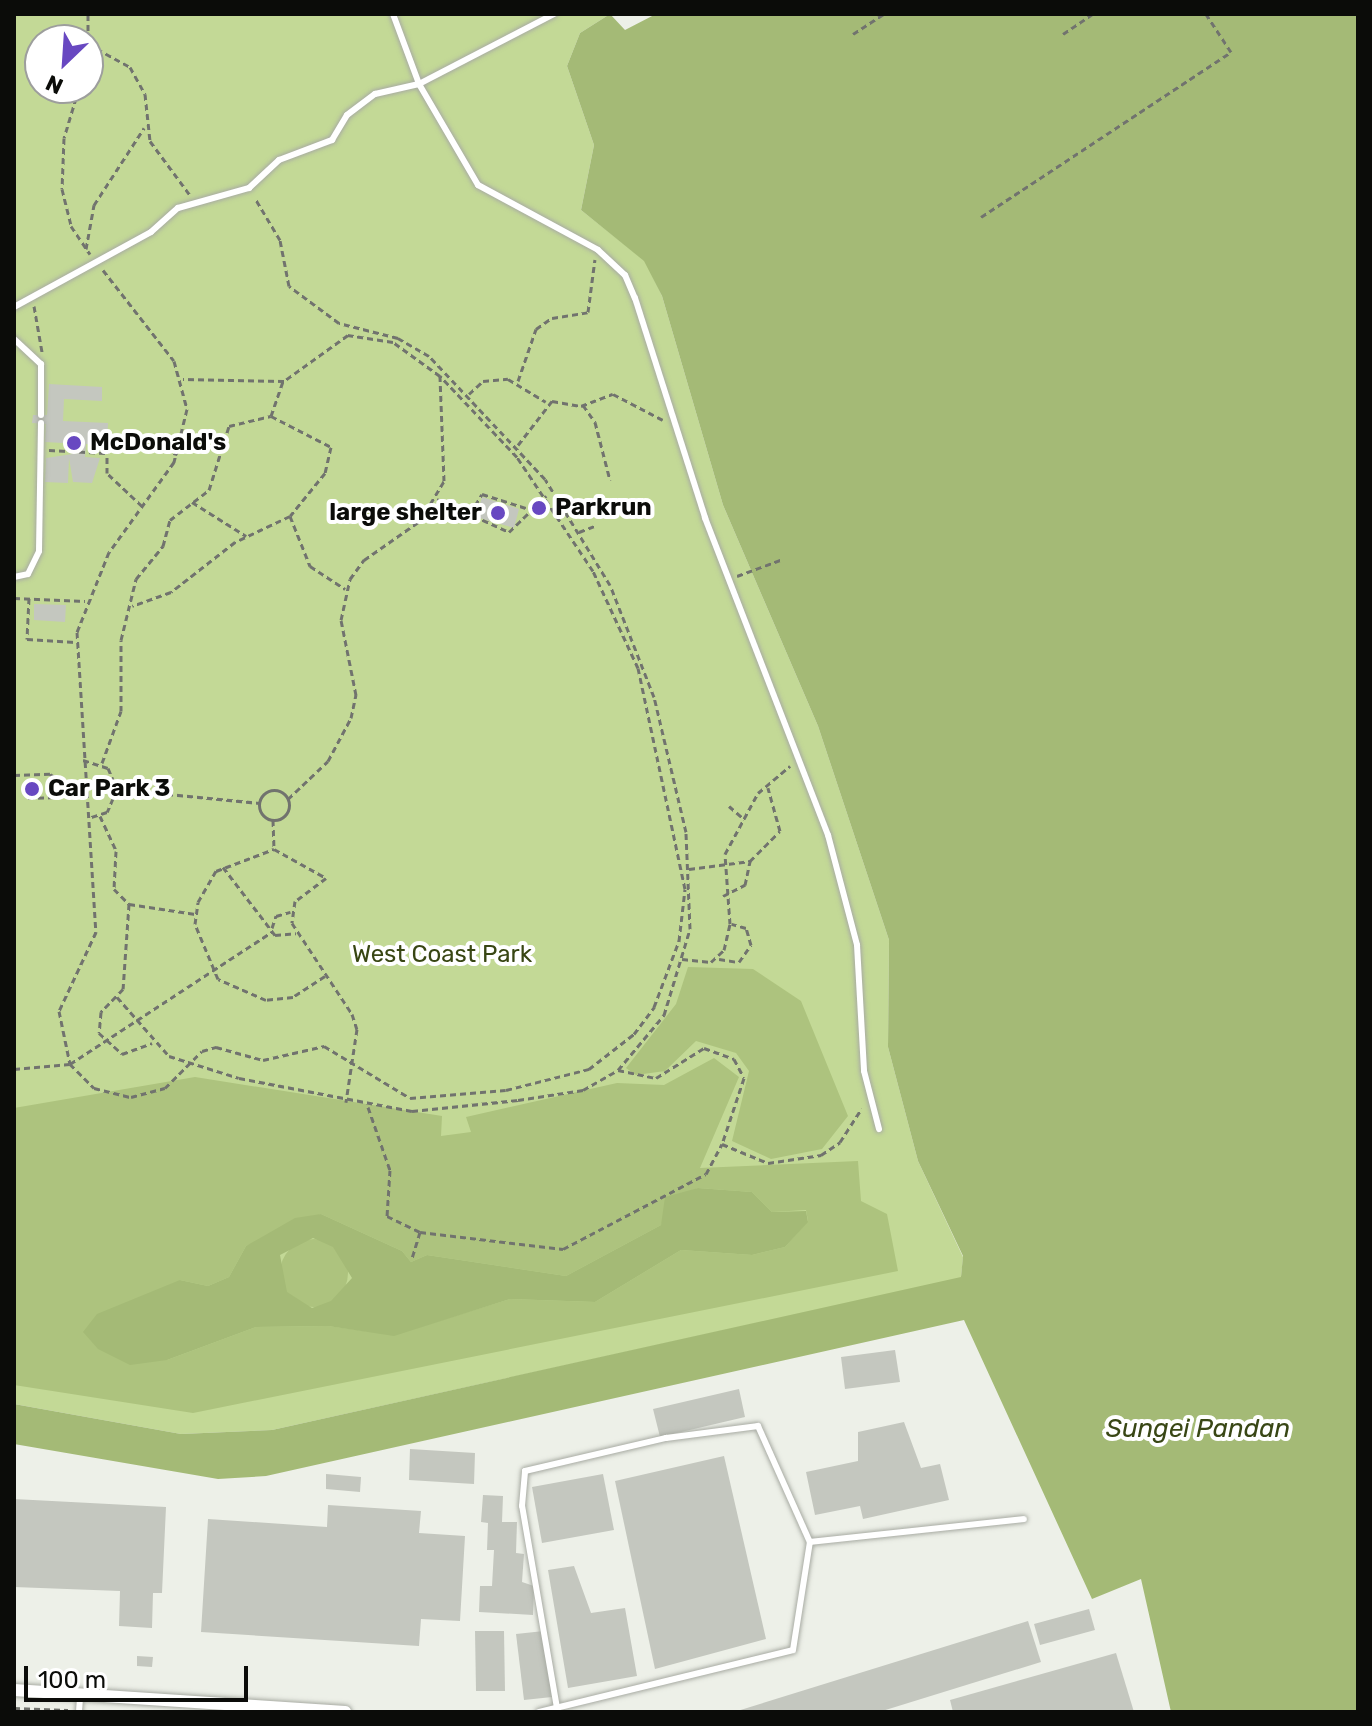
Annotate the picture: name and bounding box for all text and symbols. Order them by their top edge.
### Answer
north arrow [24,24,104,104]
text: N [42,69,67,100]
place label: McDonald's [90,429,226,457]
marker: McDonald's [65,434,83,452]
place label: Parkrun [555,494,652,522]
place label: large shelter [329,499,482,527]
marker: Parkrun [530,499,548,517]
marker: large shelter [489,504,507,522]
place label: Car Park 3 [48,775,171,803]
marker: Car Park 3 [23,780,41,798]
park label: West Coast Park [352,941,532,969]
water label: Sungei Pandan [1106,1413,1290,1445]
scale bar [28,1650,252,1700]
text: 100 m [38,1666,106,1694]

